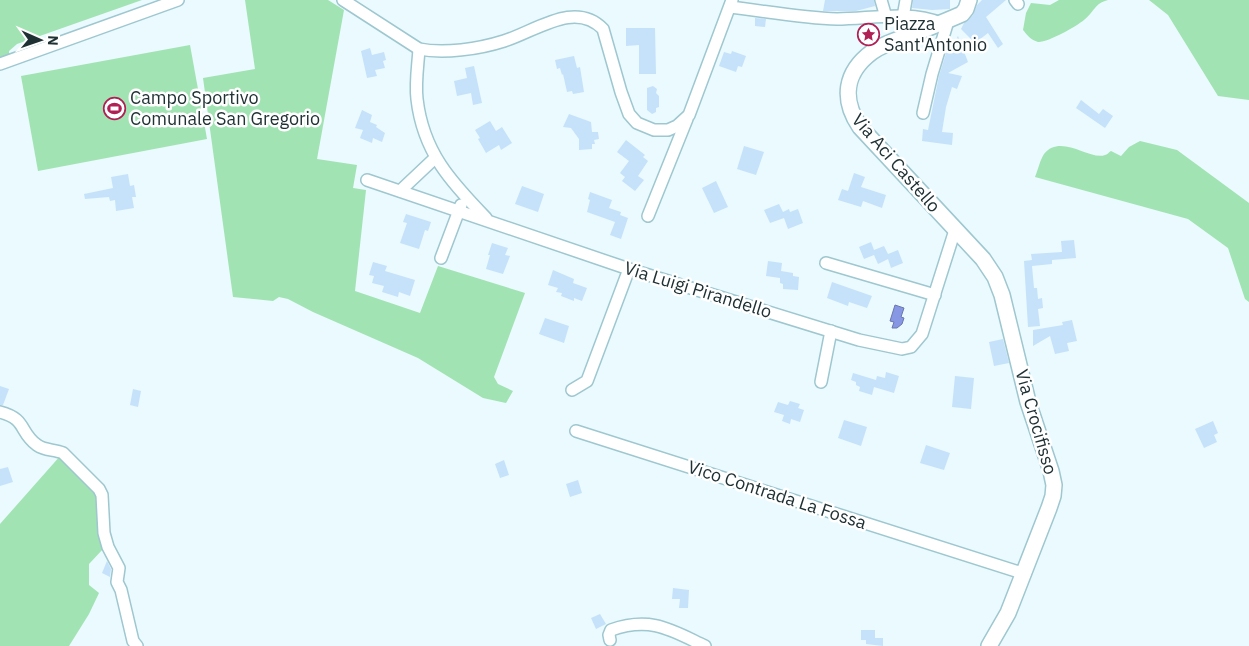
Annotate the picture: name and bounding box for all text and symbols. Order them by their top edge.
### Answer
place label: Piazza Sant'Antonio [884,12,987,56]
north arrow [15,15,65,65]
place icon: Piazza Sant'Antonio [856,22,880,46]
text: N [44,35,62,46]
place label: Campo Sportivo Comunale San Gregorio [130,86,320,130]
sports icon: Campo Sportivo Comunale San Gregorio [102,96,126,120]
street label: Via Aci Castello [847,108,946,217]
street label: Via Luigi Pirandello [622,256,775,323]
street label: Via Crocifisso [1010,367,1062,477]
street label: Vico Contrada La Fossa [685,455,870,534]

